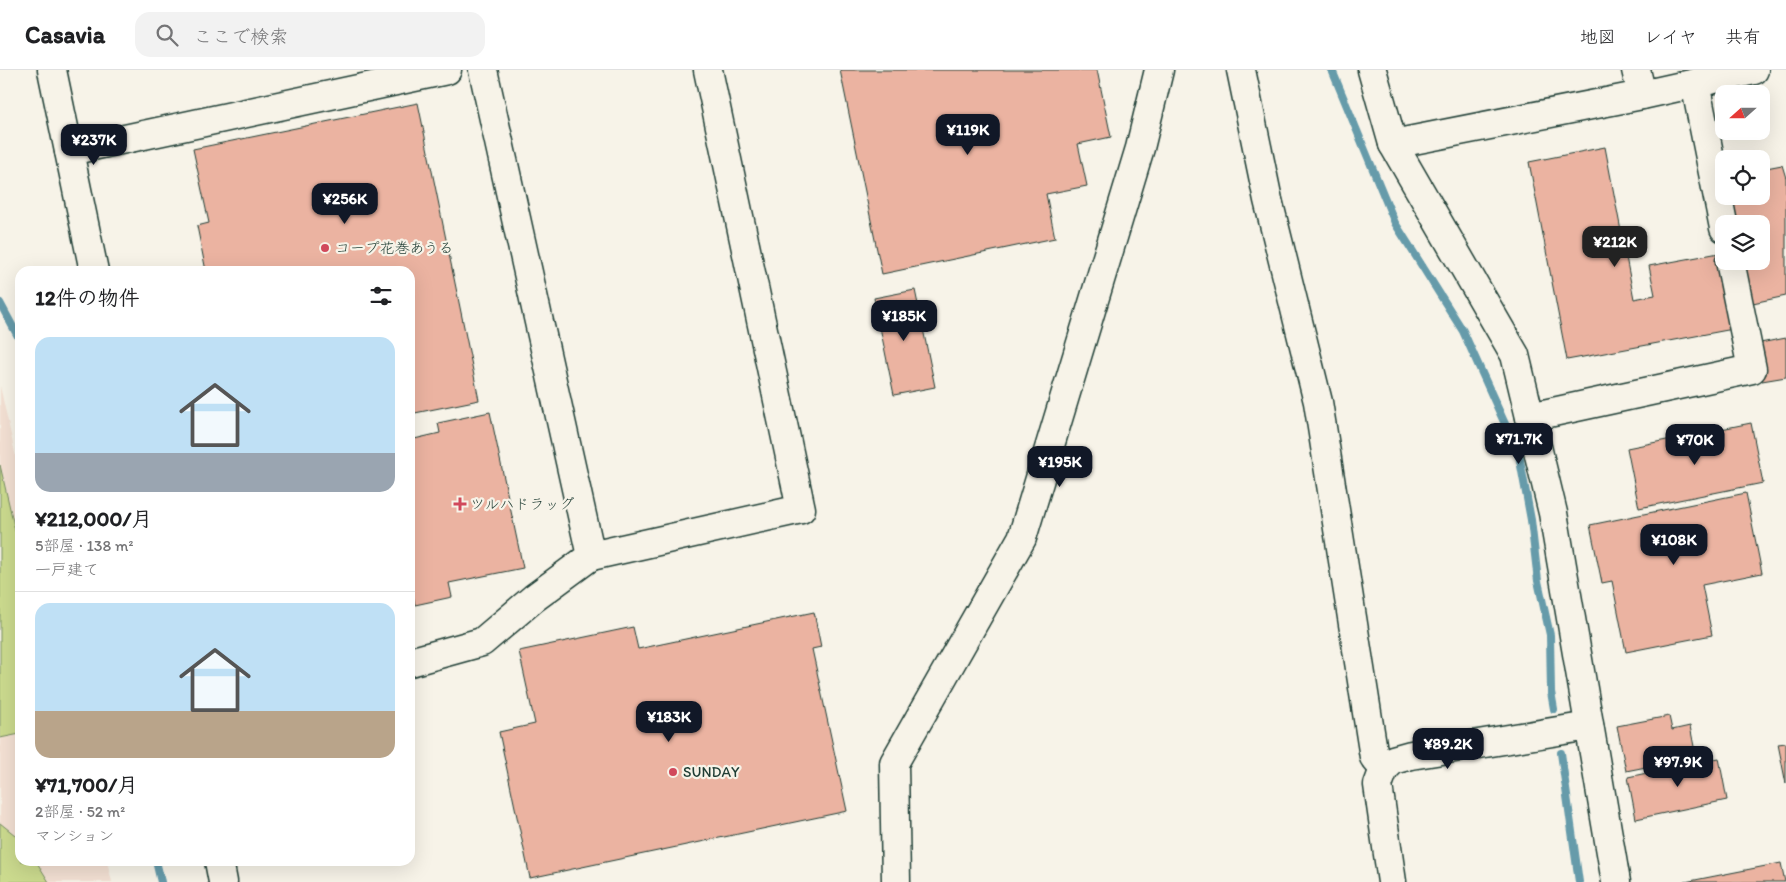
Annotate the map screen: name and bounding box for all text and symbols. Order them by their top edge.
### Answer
search box [135,12,485,57]
text: Casavia [25,20,105,49]
icon: search [153,21,181,49]
text: ここで検索 [193,25,288,48]
text: 地図 [1580,26,1616,48]
text: レイヤ [1644,26,1697,48]
text: 共有 [1725,26,1761,48]
north arrow [1715,85,1770,140]
map controls [1715,85,1770,270]
pin: ¥119K [933,114,1003,156]
text: ¥119K [947,120,989,139]
pin: ¥237K [59,124,129,166]
text: ¥237K [72,130,116,149]
button: locate [1715,150,1770,205]
pin: ¥256K [310,182,380,225]
text: ¥256K [323,189,367,208]
button: layers [1715,215,1770,270]
pin: ¥212K [1580,226,1650,268]
text: ¥212K [1593,232,1637,251]
place label: コープ花巻あうる [335,239,454,257]
marker: コープ花巻あうる [319,242,331,254]
icon: filters [367,282,395,310]
text: 12件の物件 [35,285,140,310]
pin: ¥185K [869,300,939,342]
text: ¥185K [882,306,926,325]
icon: home [170,370,260,460]
pin: ¥71.7K [1478,422,1560,465]
pin: ¥70K [1665,424,1725,466]
text: ¥71.7K [1496,429,1542,448]
text: ¥70K [1677,430,1713,449]
pin: ¥195K [1025,446,1095,488]
text: ¥195K [1038,452,1082,471]
place label: ツルハドラッグ [470,495,574,513]
marker: ツルハドラッグ [454,498,466,510]
text: ¥212,000/月 [35,506,152,531]
pin: ¥108K [1639,524,1709,566]
text: ¥108K [1651,530,1697,549]
text: 5部屋 · 138 m² [35,536,133,555]
text: 一戸建て [35,560,99,579]
icon: home [170,635,260,725]
pin: ¥183K [634,700,704,743]
text: ¥183K [647,707,691,726]
pin: ¥89.2K [1407,728,1489,770]
text: ¥89.2K [1424,734,1472,753]
pin: ¥97.9K [1637,746,1719,788]
text: ¥97.9K [1654,752,1702,771]
place label: SUNDAY [683,763,740,781]
marker: SUNDAY [667,766,679,778]
text: ¥71,700/月 [35,772,138,797]
text: 2部屋 · 52 m² [35,802,125,821]
text: マンション [35,826,114,845]

